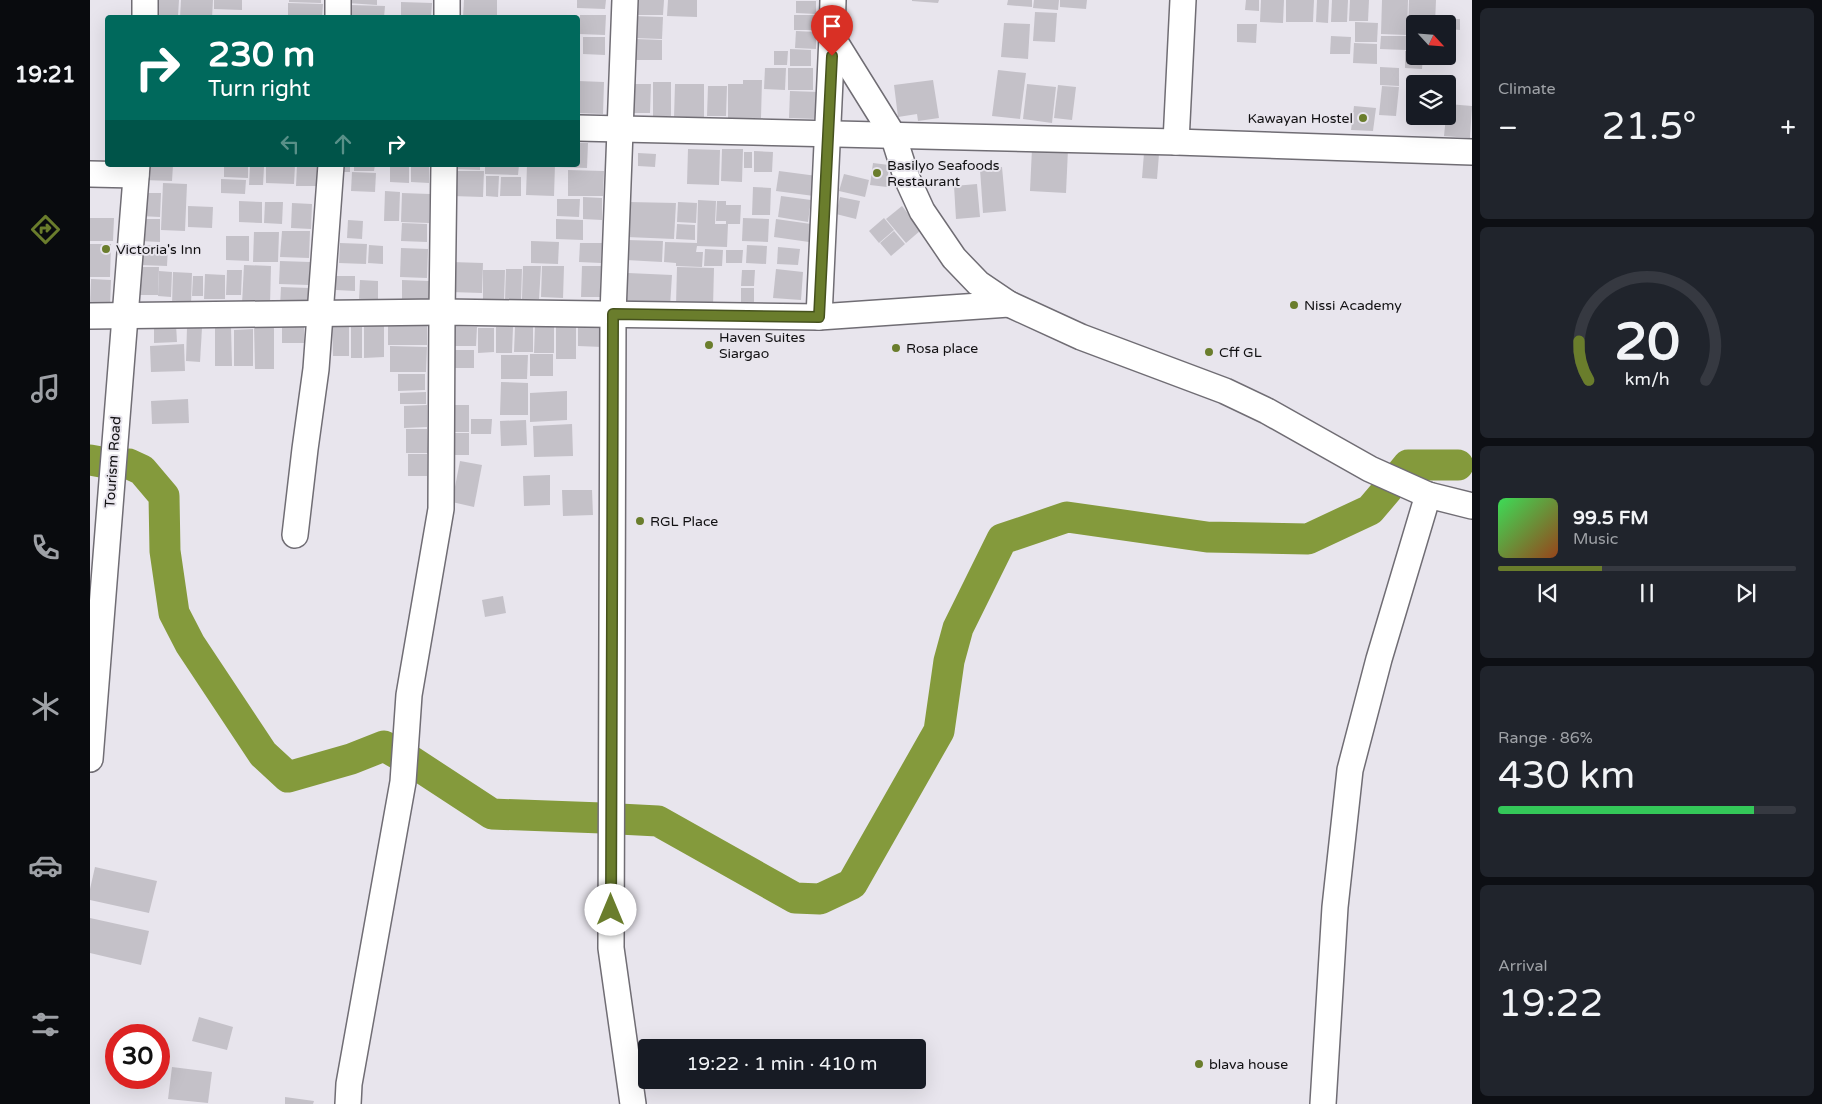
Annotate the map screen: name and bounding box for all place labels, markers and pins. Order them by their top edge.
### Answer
pin [811,5,853,56]
place label: Kawayan Hostel [1247,110,1353,127]
marker: Kawayan Hostel [1357,112,1369,124]
place label: Basilyo Seafoods Restaurant [887,157,1000,190]
marker: Basilyo Seafoods Restaurant [871,167,883,179]
place label: Victoria's Inn [116,241,201,258]
marker: Victoria's Inn [100,243,112,255]
place label: Nissi Academy [1304,297,1402,314]
marker: Nissi Academy [1288,299,1300,311]
place label: Haven Suites Siargao [719,329,805,362]
marker: Haven Suites Siargao [703,339,715,351]
place label: Rosa place [906,340,978,357]
marker: Rosa place [890,342,902,354]
place label: Cff GL [1219,344,1262,361]
marker: Cff GL [1203,346,1215,358]
place label: RGL Place [650,513,718,530]
marker: RGL Place [634,515,646,527]
place label: blava house [1209,1056,1288,1073]
marker: blava house [1193,1058,1205,1070]

